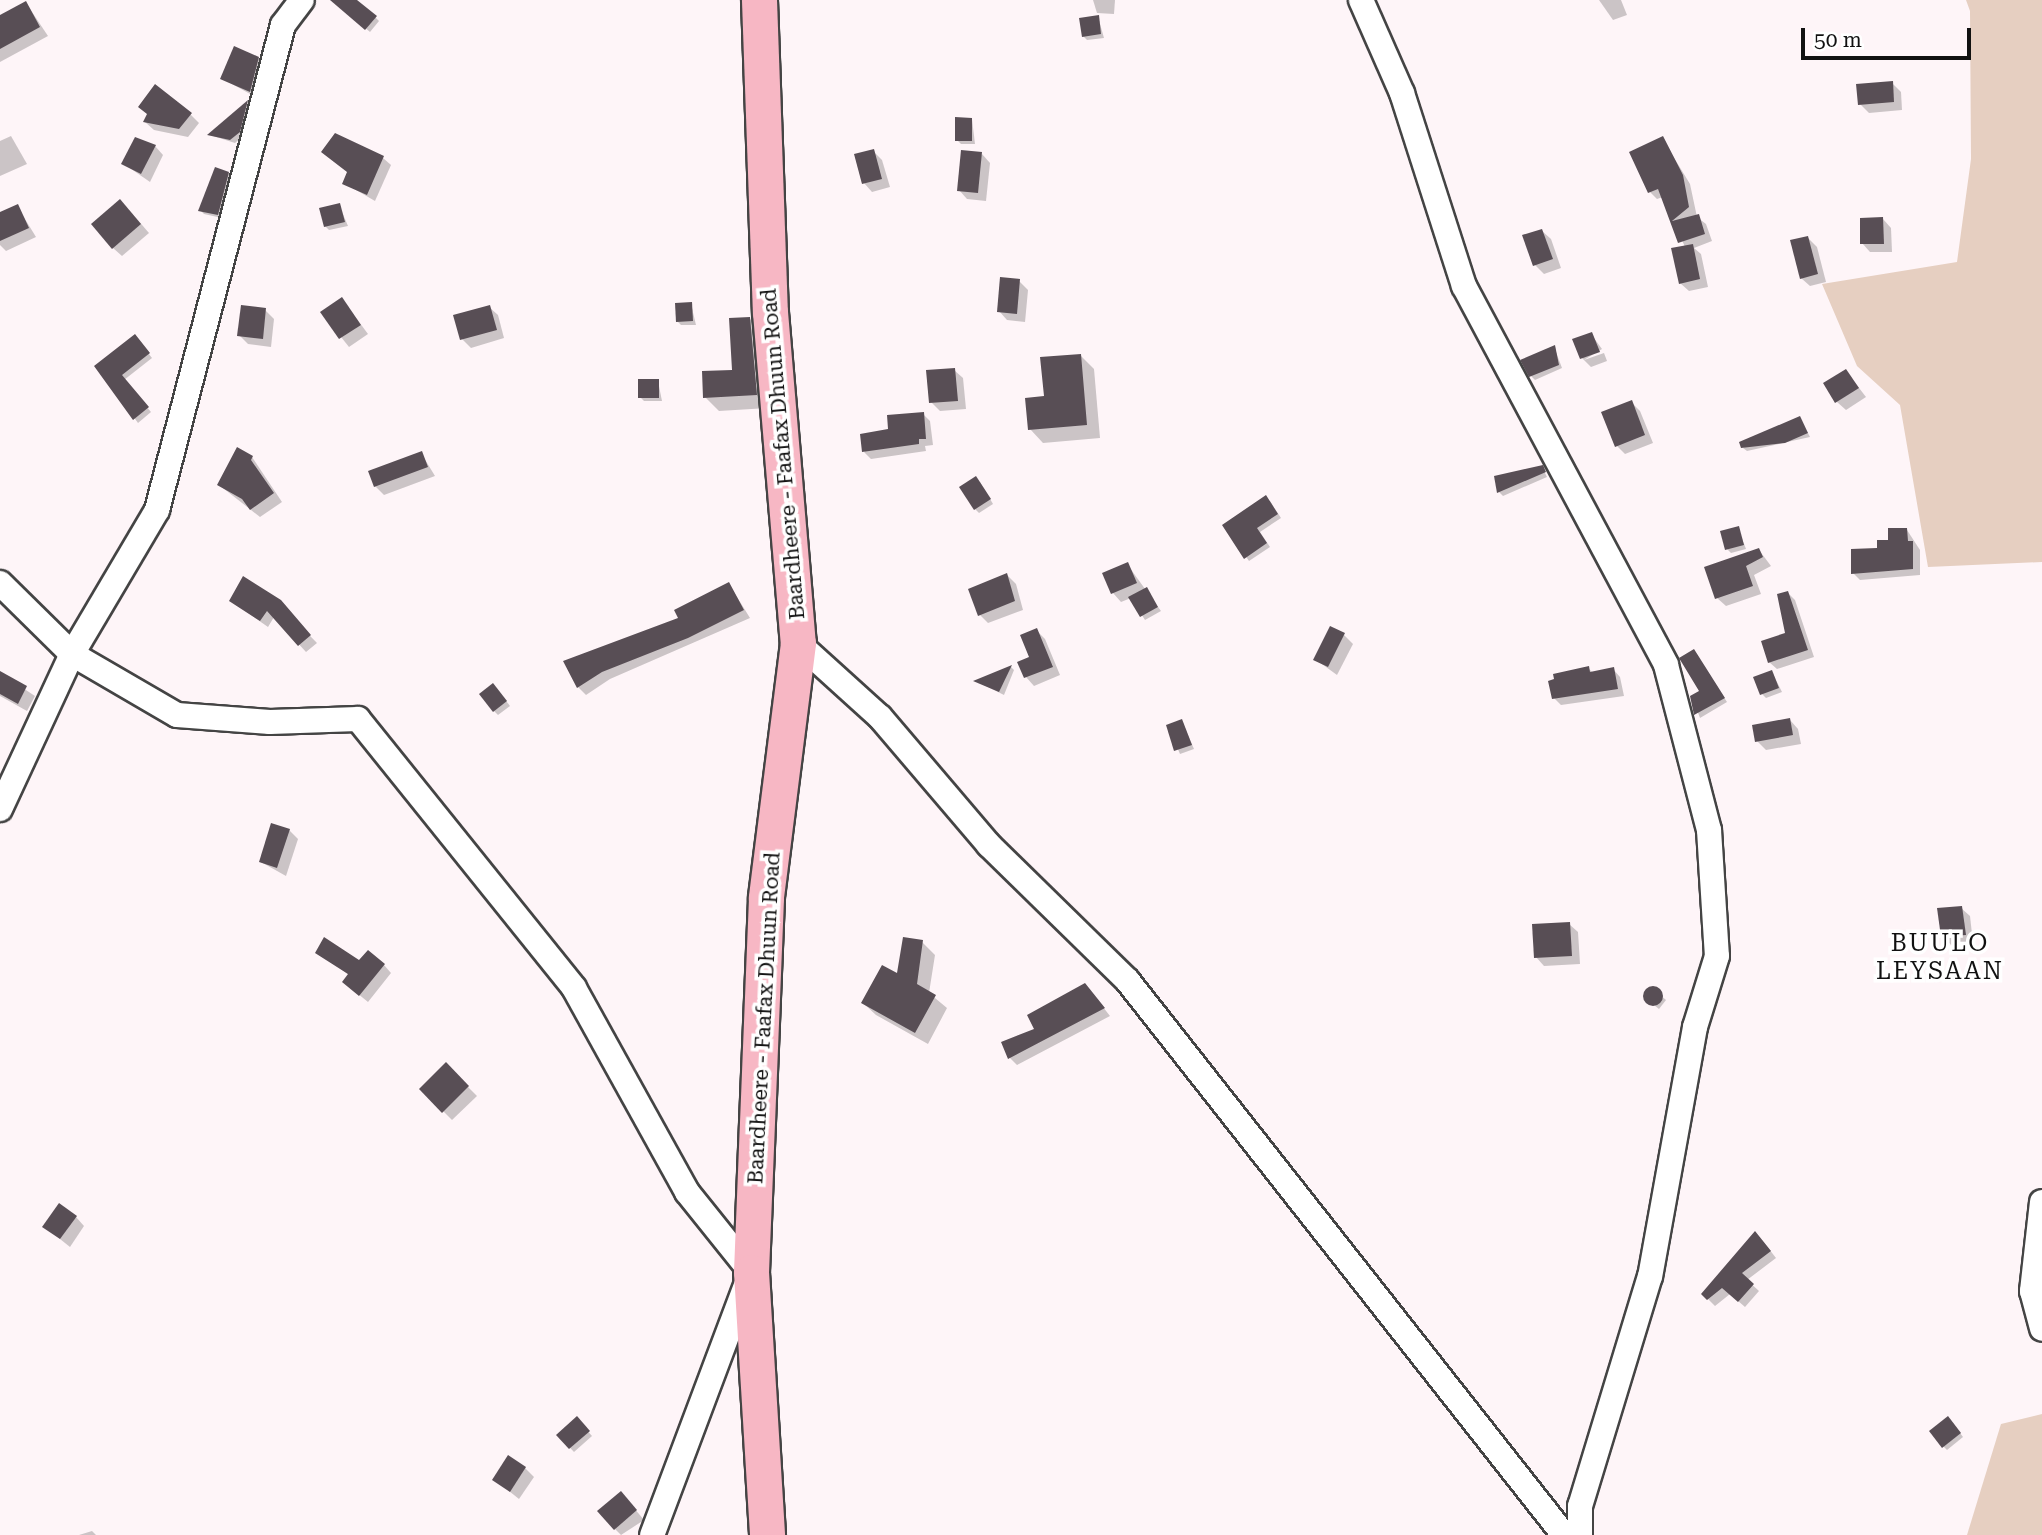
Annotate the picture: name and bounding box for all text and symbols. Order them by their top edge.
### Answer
scale bar [1804,14,1974,58]
text: 50 m [1814,28,1862,52]
street label: Baardheere - Faafax Dhuun Road [756,287,810,621]
street label: Baardheere - Faafax Dhuun Road [743,851,785,1185]
district label: BUULO LEYSAAN [1877,930,2003,986]

